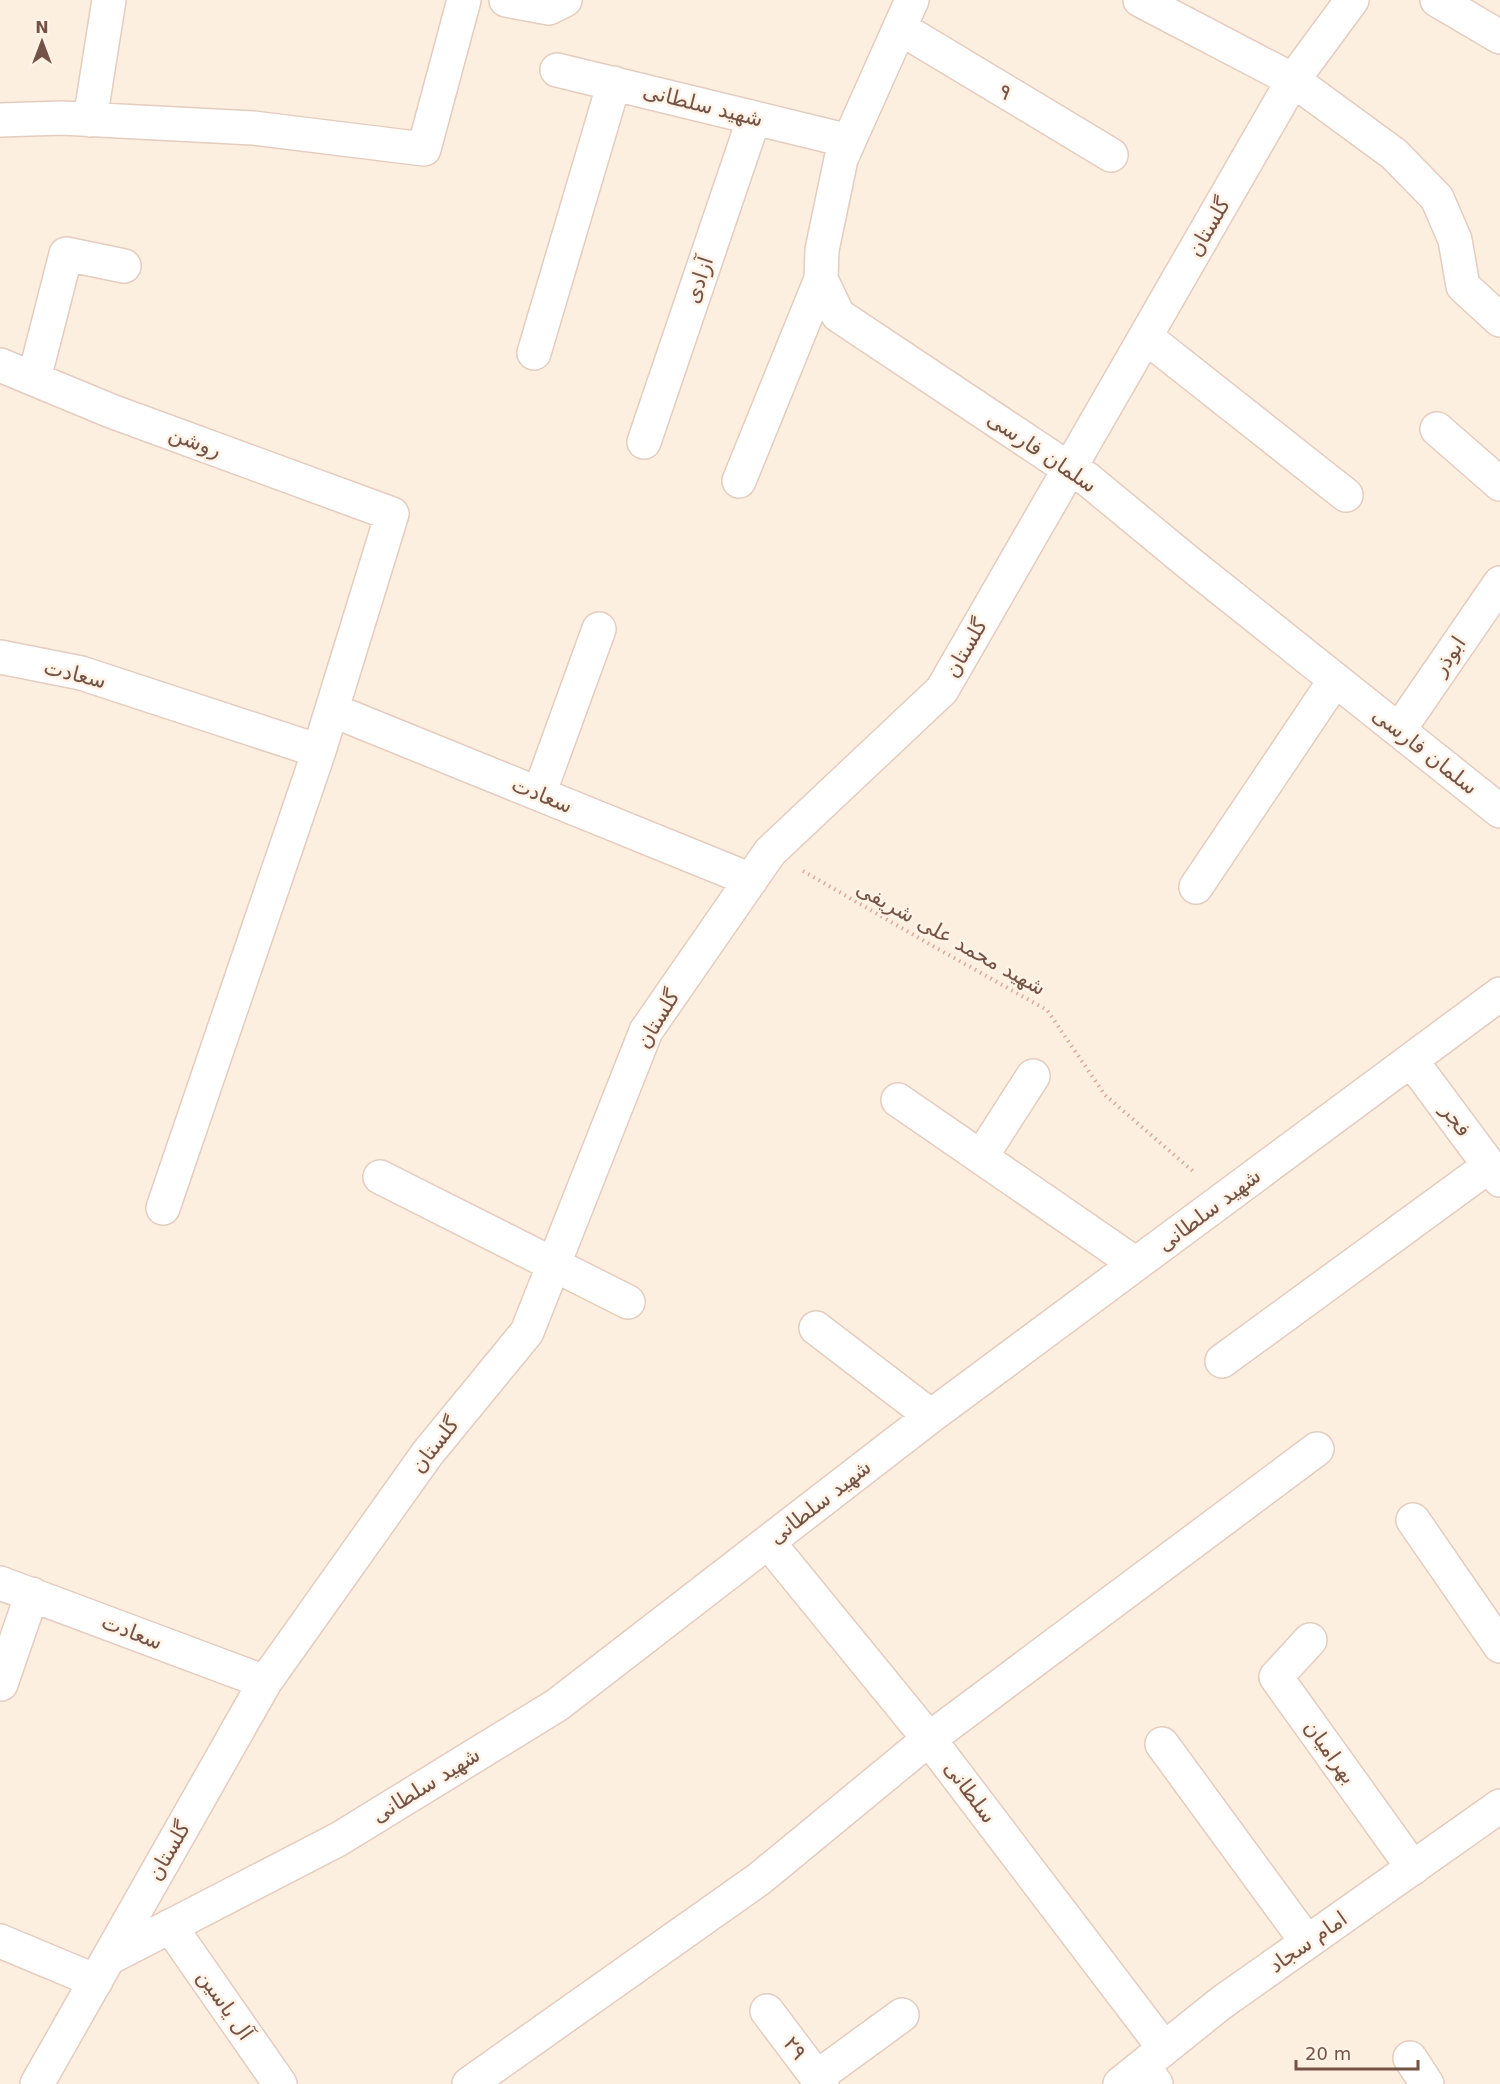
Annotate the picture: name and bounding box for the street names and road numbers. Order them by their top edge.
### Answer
street label: شهید سلطانی [640,78,766,132]
street label: ۹ [994,79,1016,105]
street label: گلستان [1183,193,1235,261]
street label: آزادی [679,252,718,306]
street label: سلمان فارسی [983,407,1101,497]
street label: روشن [166,422,224,462]
street label: گلستان [940,614,992,682]
street label: ابوذر [1427,632,1471,681]
street label: سعادت [41,655,109,693]
street label: سلمان فارسی [1368,702,1482,800]
street label: سعادت [508,772,576,818]
street label: شهید محمد علی شریفی [852,876,1050,1000]
street label: گلستان [631,985,685,1053]
street label: فجر [1435,1098,1476,1141]
street label: شهید سلطانی [1153,1163,1265,1257]
street label: گلستان [406,1412,464,1478]
street label: شهید سلطانی [764,1455,876,1549]
street label: سعادت [98,1609,166,1655]
street label: بهرامیان [1299,1716,1361,1788]
street label: شهید سلطانی [368,1742,484,1828]
street label: سلطانی [939,1756,1001,1828]
street label: گلستان [143,1817,195,1885]
street label: امام سجاد [1264,1906,1352,1978]
street label: آل یاسین [192,1965,259,2046]
street label: ۲۹ [779,2032,811,2064]

